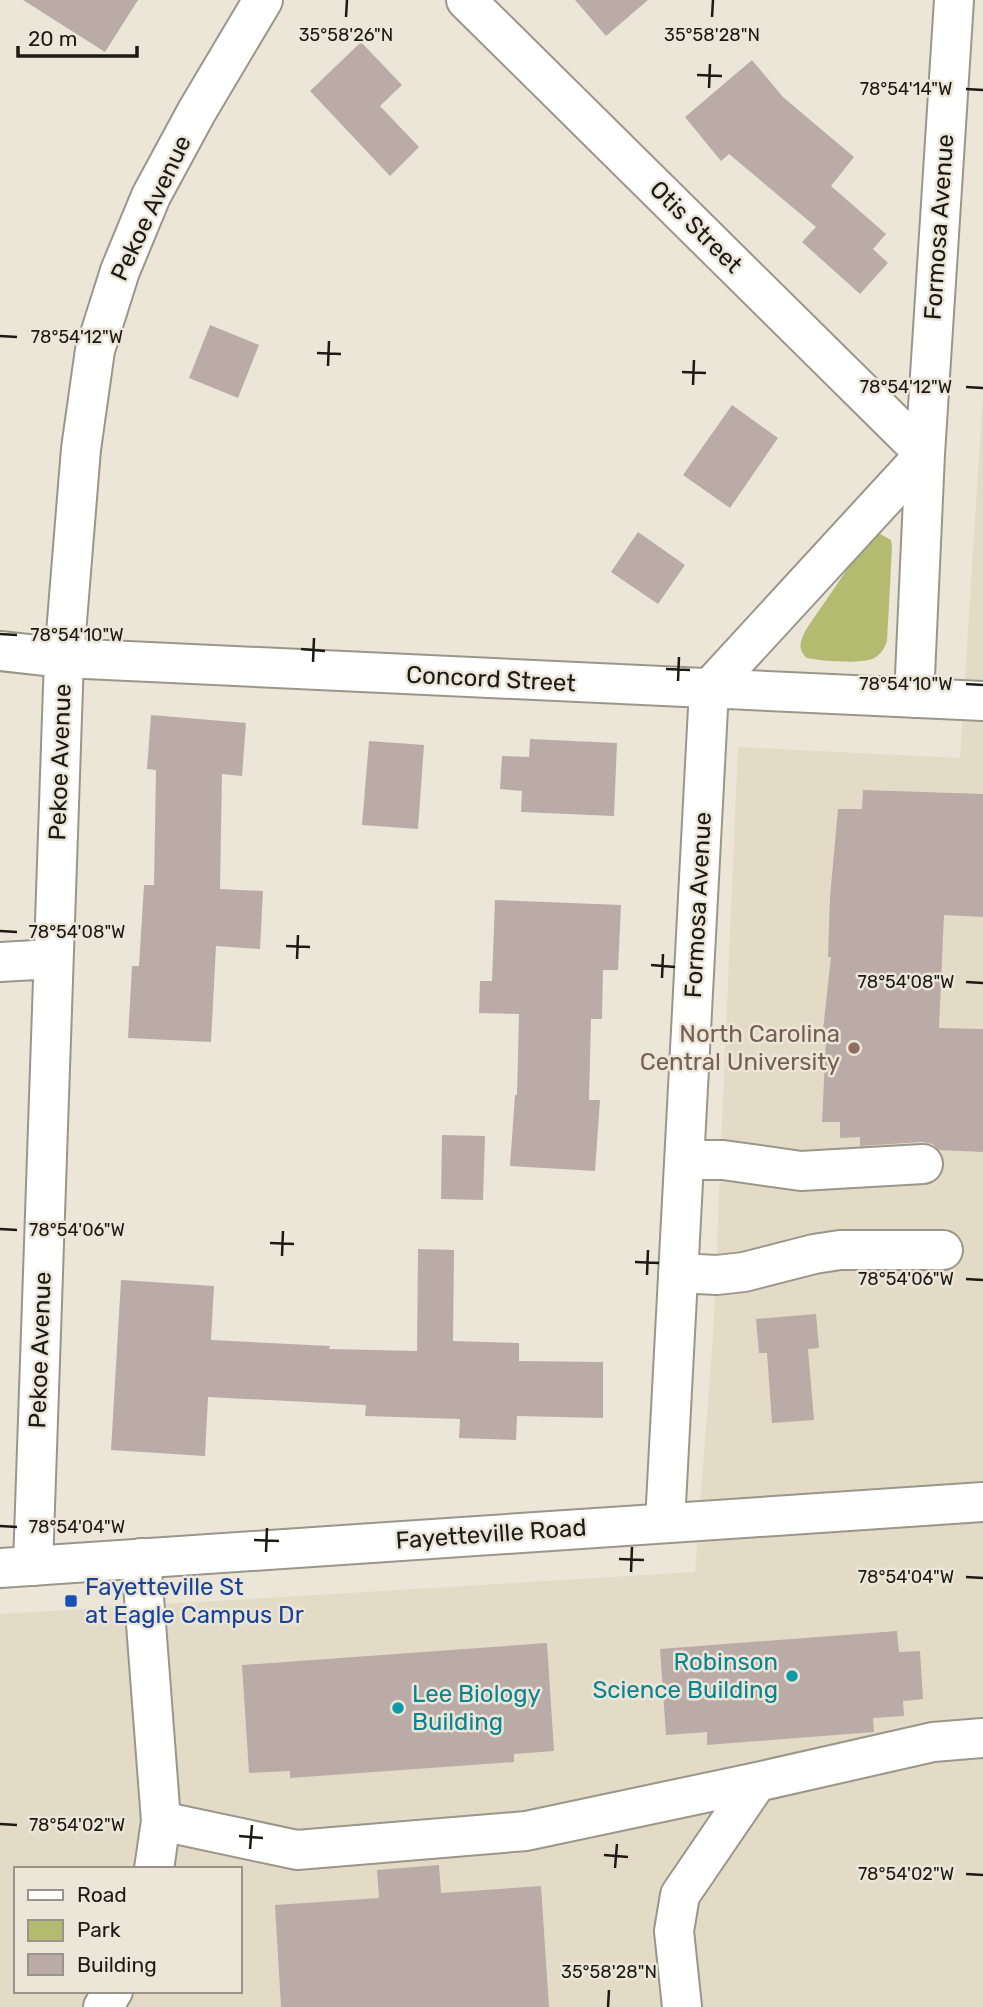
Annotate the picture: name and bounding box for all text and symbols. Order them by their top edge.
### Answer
scale bar [18,14,136,58]
text: 35°58'26"N [299,24,393,46]
text: 35°58'28"N [664,24,760,46]
text: 20 m [28,26,77,51]
text: 78°54'14"W [860,78,952,100]
street label: Pekoe Avenue [105,131,197,285]
street label: Formosa Avenue [919,133,959,321]
street label: Otis Street [644,175,748,279]
text: 78°54'12"W [31,326,123,348]
text: 78°54'12"W [860,376,952,398]
text: 78°54'10"W [30,624,124,646]
street label: Concord Street [406,661,576,697]
text: 78°54'10"W [859,673,953,695]
street label: Pekoe Avenue [43,683,77,841]
street label: Formosa Avenue [679,811,717,999]
text: 78°54'08"W [28,921,126,943]
text: 78°54'08"W [857,971,955,993]
place label: North Carolina Central University [640,1020,840,1076]
marker: North Carolina Central University [846,1040,862,1056]
text: 78°54'06"W [29,1219,125,1241]
text: 78°54'06"W [858,1268,954,1290]
street label: Pekoe Avenue [23,1271,57,1429]
street label: Fayetteville Road [395,1513,587,1555]
text: 78°54'04"W [29,1516,125,1538]
text: 78°54'04"W [858,1566,954,1588]
place label: Fayetteville St at Eagle Campus Dr [85,1573,304,1629]
marker: Fayetteville St at Eagle Campus Dr [63,1593,79,1609]
place label: Robinson Science Building [592,1648,778,1704]
marker: Robinson Science Building [784,1668,800,1684]
place label: Lee Biology Building [412,1680,541,1736]
marker: Lee Biology Building [390,1700,406,1716]
text: 78°54'02"W [29,1814,125,1836]
text: 78°54'02"W [858,1863,954,1885]
legend [14,1867,242,1993]
text: Road [77,1882,127,1907]
text: Park [77,1917,121,1942]
text: Building [77,1952,157,1977]
text: 35°58'28"N [561,1961,657,1983]

